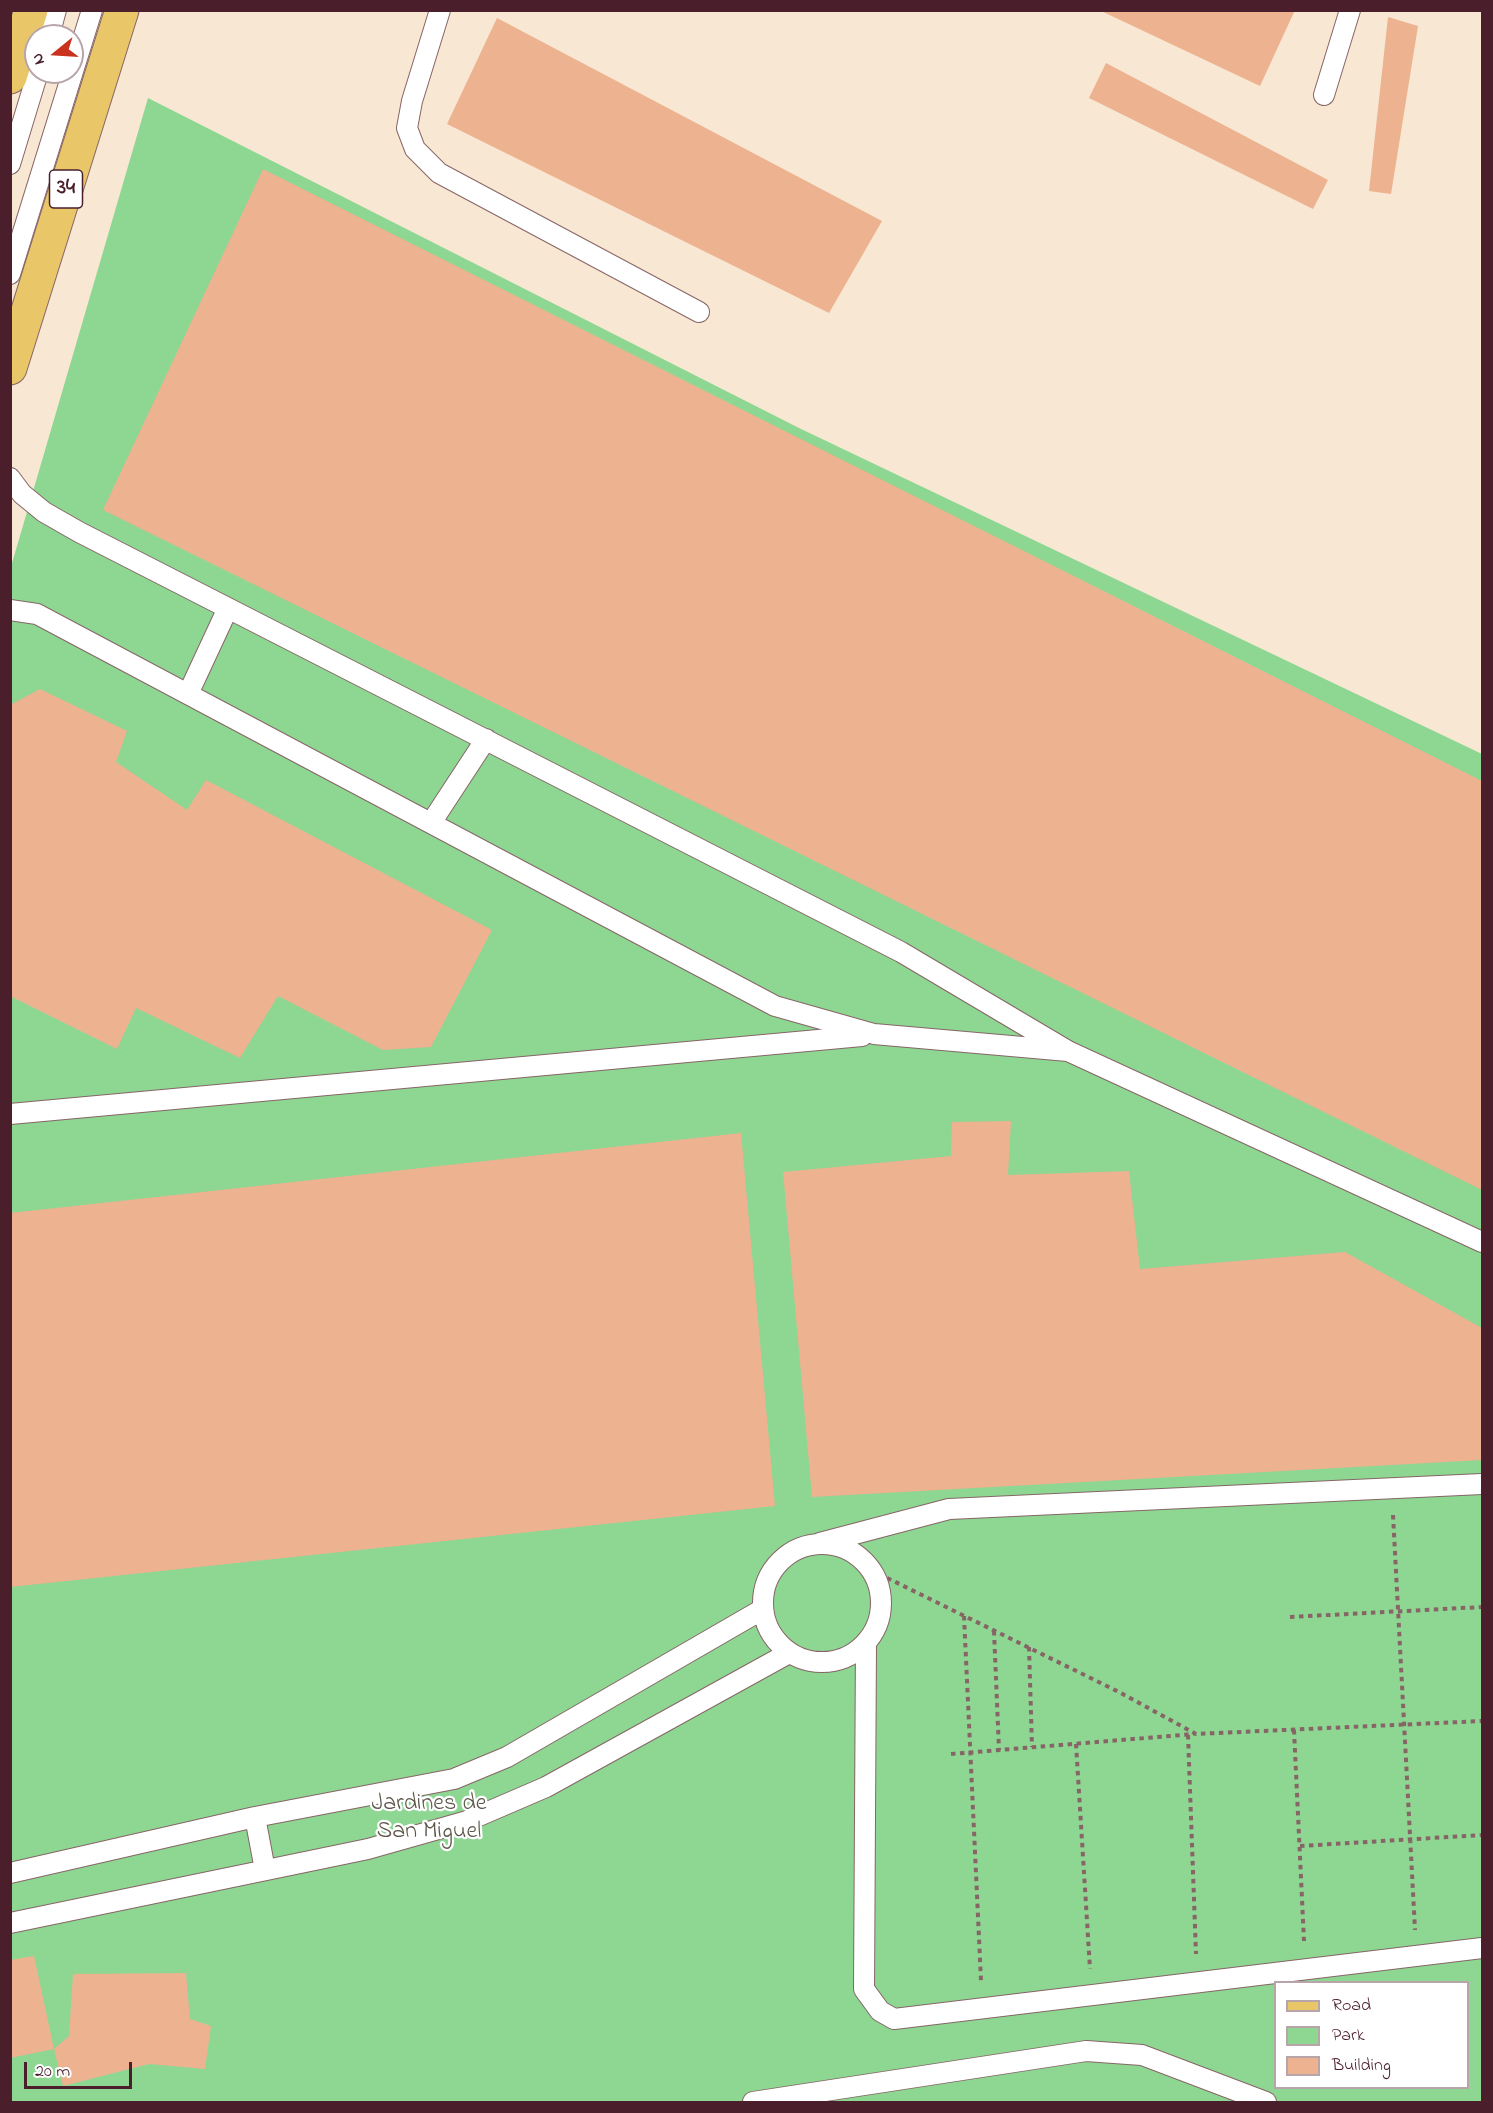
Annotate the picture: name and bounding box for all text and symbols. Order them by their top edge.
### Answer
north arrow [24,24,84,84]
text: N [26,50,52,68]
road number: 34 [50,170,82,208]
park label: Jardines de San Miguel [372,1791,486,1847]
legend [1274,1981,1469,2089]
text: Road [1332,1993,1371,2019]
text: Park [1332,2023,1365,2049]
scale bar [27,2050,135,2088]
text: Building [1332,2053,1391,2079]
text: 20 m [35,2059,70,2085]

